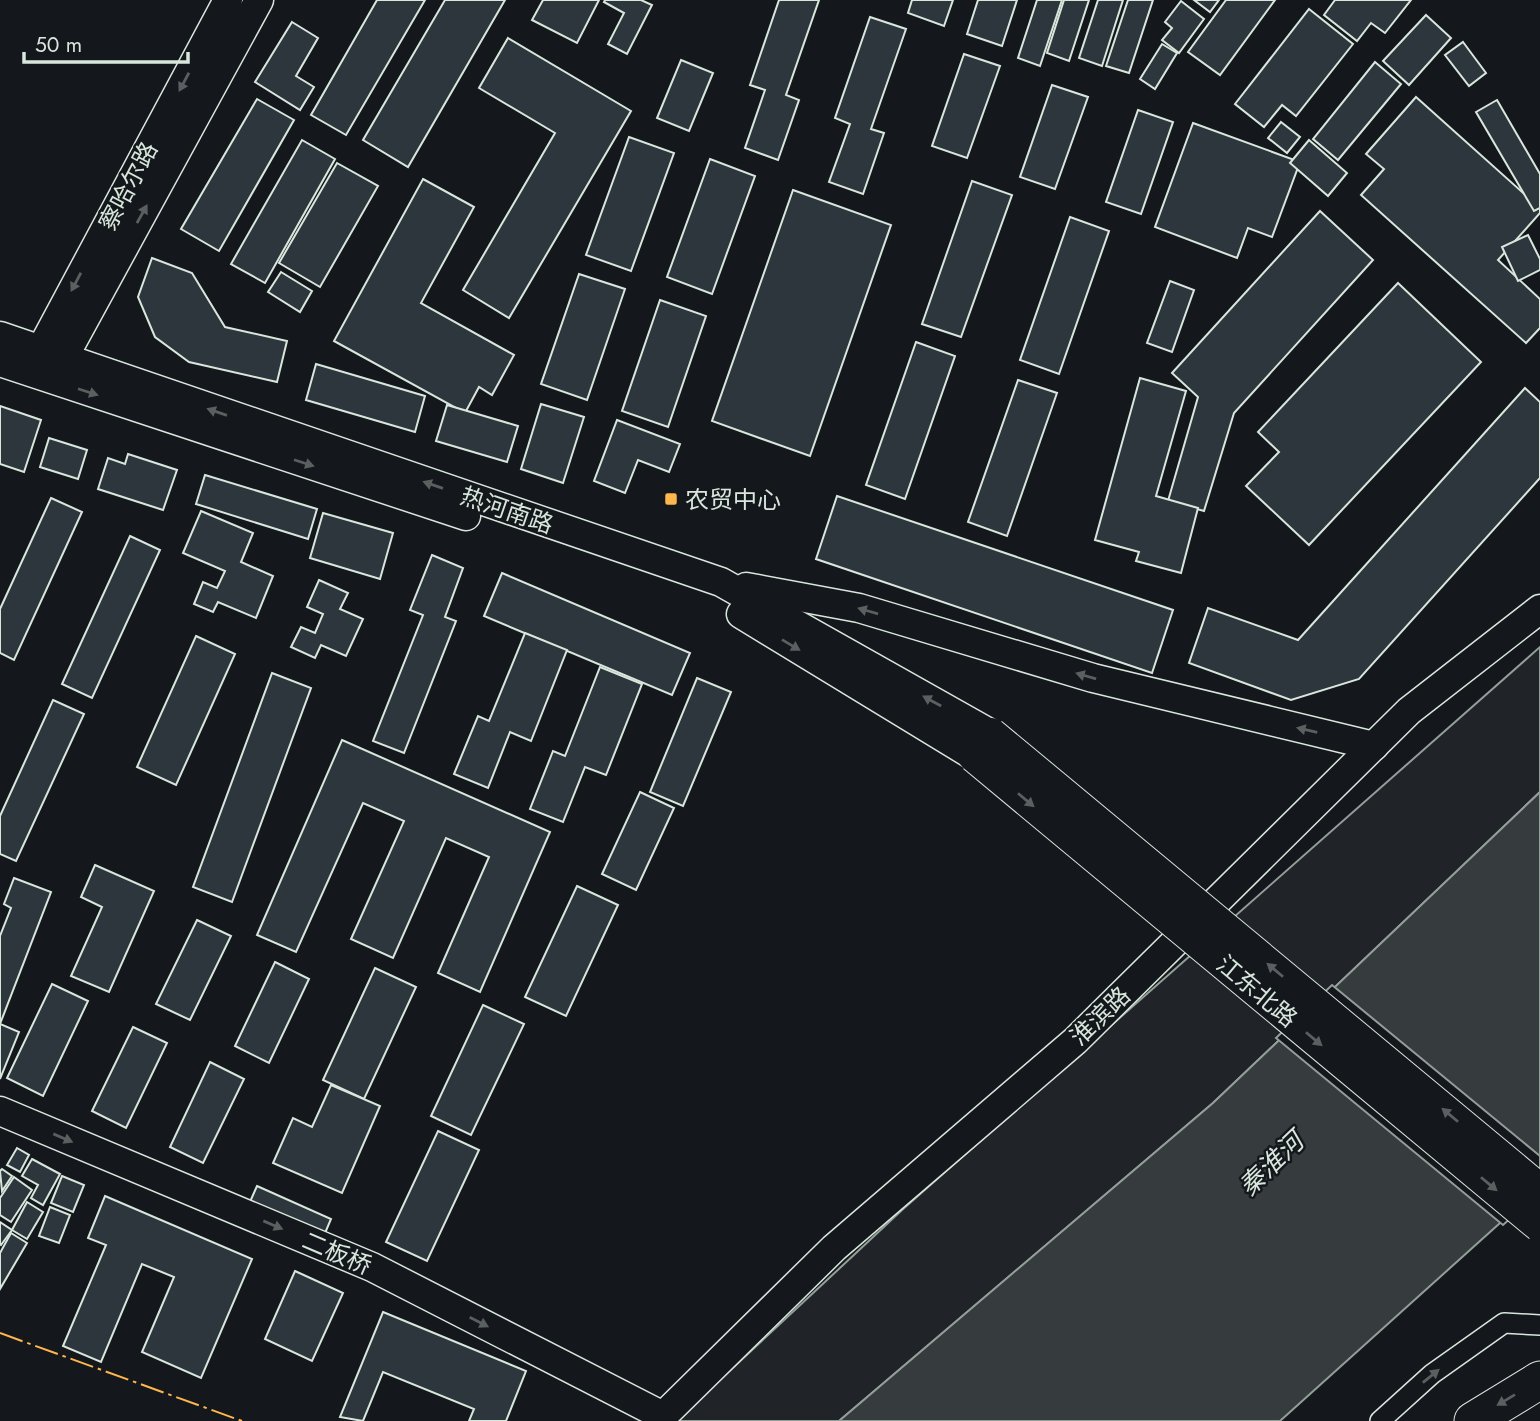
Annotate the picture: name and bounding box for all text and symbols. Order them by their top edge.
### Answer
scale bar [24,21,189,65]
text: 50 m [35,30,82,60]
one-way arrow [178,72,190,91]
street label: 察哈尔路 [90,135,166,237]
one-way arrow [135,203,147,223]
one-way arrow [70,272,81,292]
one-way arrow [77,387,98,398]
one-way arrow [207,406,228,417]
one-way arrow [294,458,315,469]
street label: 热河南路 [456,478,558,542]
one-way arrow [422,479,443,490]
place label: 农贸中心 [685,482,781,517]
marker: 农贸中心 [663,491,679,507]
one-way arrow [857,605,878,615]
one-way arrow [781,638,800,651]
one-way arrow [1075,670,1096,680]
one-way arrow [922,695,942,707]
one-way arrow [1296,724,1318,735]
one-way arrow [1017,792,1035,807]
street label: 江东北路 [1209,947,1305,1035]
one-way arrow [1266,962,1284,978]
street label: 淮滨路 [1062,978,1138,1054]
one-way arrow [1306,1031,1323,1046]
one-way arrow [1441,1108,1459,1123]
water label: 秦淮河 [1230,1120,1316,1205]
one-way arrow [53,1132,74,1143]
one-way arrow [1481,1176,1498,1191]
one-way arrow [263,1220,284,1231]
street label: 二板桥 [297,1223,377,1283]
one-way arrow [469,1316,489,1327]
one-way arrow [1422,1368,1440,1383]
one-way arrow [1497,1394,1516,1407]

